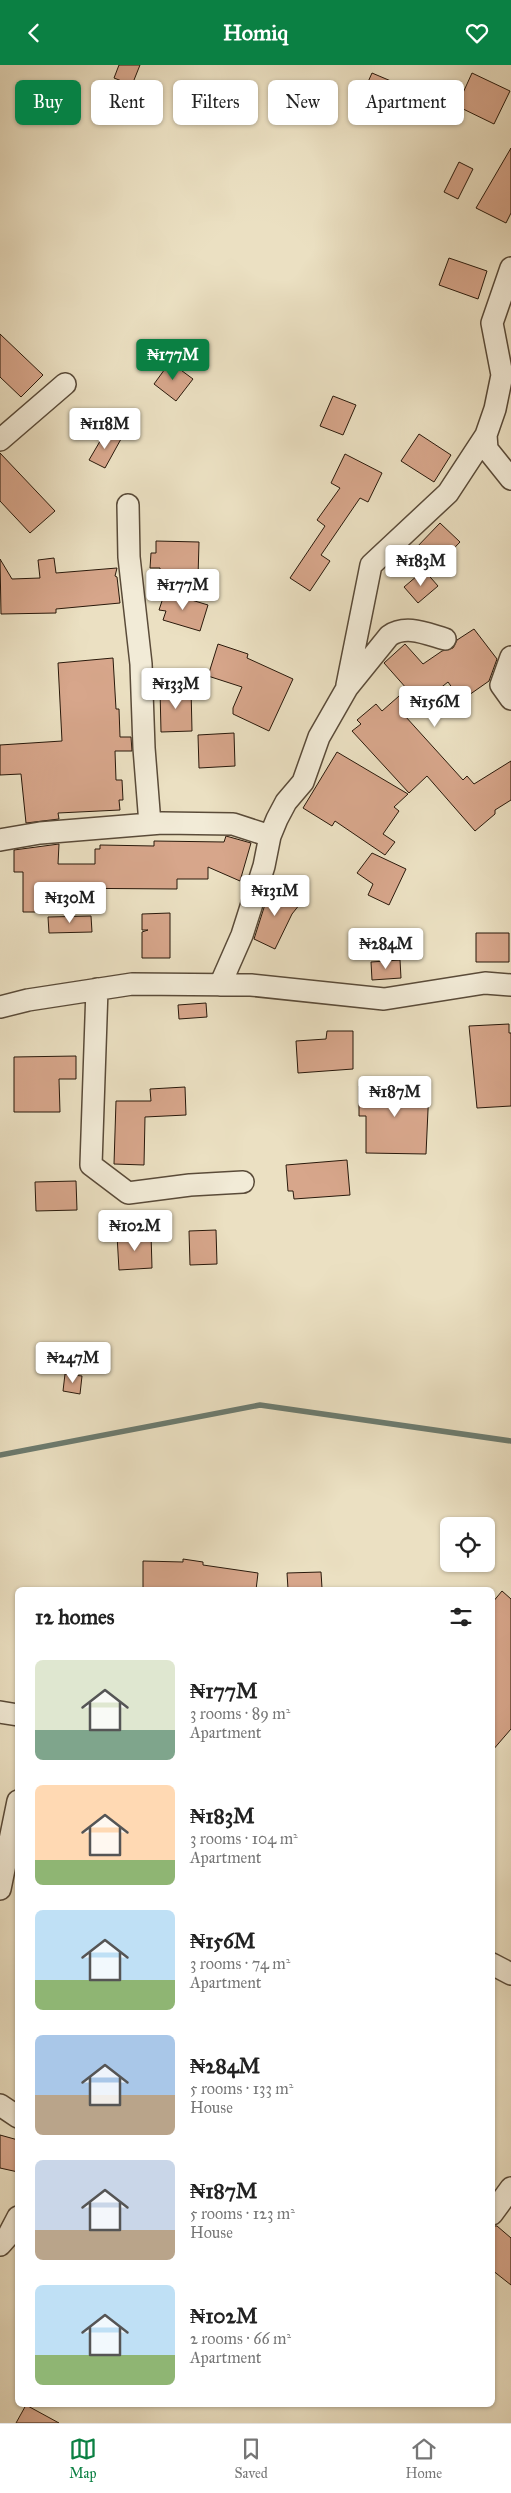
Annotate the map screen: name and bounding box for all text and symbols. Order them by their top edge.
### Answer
icon: back [20,19,48,47]
text: Homiq [223,19,288,46]
icon: heart [463,19,491,47]
chip: Buy [15,80,81,125]
chip: Rent [91,80,163,125]
chip: Filters [173,80,258,125]
chip: New [268,80,338,125]
chip: Apartment [348,80,464,125]
pin: ₦177M [138,339,208,381]
text: ₦177M [147,345,199,364]
pin: ₦118M [70,407,140,450]
text: ₦118M [80,414,130,433]
pin: ₦183M [386,545,456,587]
text: ₦183M [396,551,446,570]
pin: ₦177M [148,569,218,611]
text: ₦177M [157,575,209,594]
pin: ₦133M [141,667,211,710]
text: ₦133M [152,674,200,693]
pin: ₦156M [400,685,470,728]
text: ₦156M [410,692,460,711]
pin: ₦131M [240,875,310,917]
pin: ₦130M [35,881,105,924]
text: ₦131M [251,881,299,900]
text: ₦130M [45,888,95,907]
pin: ₦284M [351,927,421,970]
text: ₦284M [359,934,413,953]
pin: ₦187M [360,1075,430,1118]
text: ₦187M [369,1082,421,1101]
pin: ₦102M [100,1209,170,1252]
text: ₦102M [109,1216,161,1235]
pin: ₦247M [38,1341,108,1384]
text: ₦247M [47,1348,99,1367]
map controls [440,1517,495,1572]
button: locate [440,1517,495,1572]
icon: filters [447,1603,475,1631]
text: 12 homes [35,1604,114,1630]
text: ₦177M [190,1678,258,1704]
icon: home [75,1680,135,1740]
text: 3 rooms · 89 m² [190,1704,290,1723]
text: Apartment [190,1723,262,1742]
text: ₦183M [190,1803,255,1829]
icon: home [75,1805,135,1865]
text: 3 rooms · 104 m² [190,1829,298,1848]
text: Apartment [190,1848,262,1867]
text: ₦156M [190,1928,255,1954]
icon: home [75,1930,135,1990]
text: 3 rooms · 74 m² [190,1954,290,1973]
text: Apartment [190,1973,262,1992]
text: ₦284M [190,2053,260,2079]
icon: home [75,2055,135,2115]
text: 5 rooms · 133 m² [190,2079,293,2098]
text: House [190,2098,233,2117]
text: ₦187M [190,2178,257,2204]
icon: home [75,2180,135,2240]
text: 5 rooms · 123 m² [190,2204,295,2223]
text: House [190,2223,233,2242]
text: ₦102M [190,2303,258,2329]
icon: home [75,2305,135,2365]
text: 2 rooms · 66 m² [190,2329,291,2348]
text: Apartment [190,2348,262,2367]
tab: Map [69,2435,97,2482]
tab: Saved [235,2435,268,2482]
tab: Home [406,2435,442,2482]

